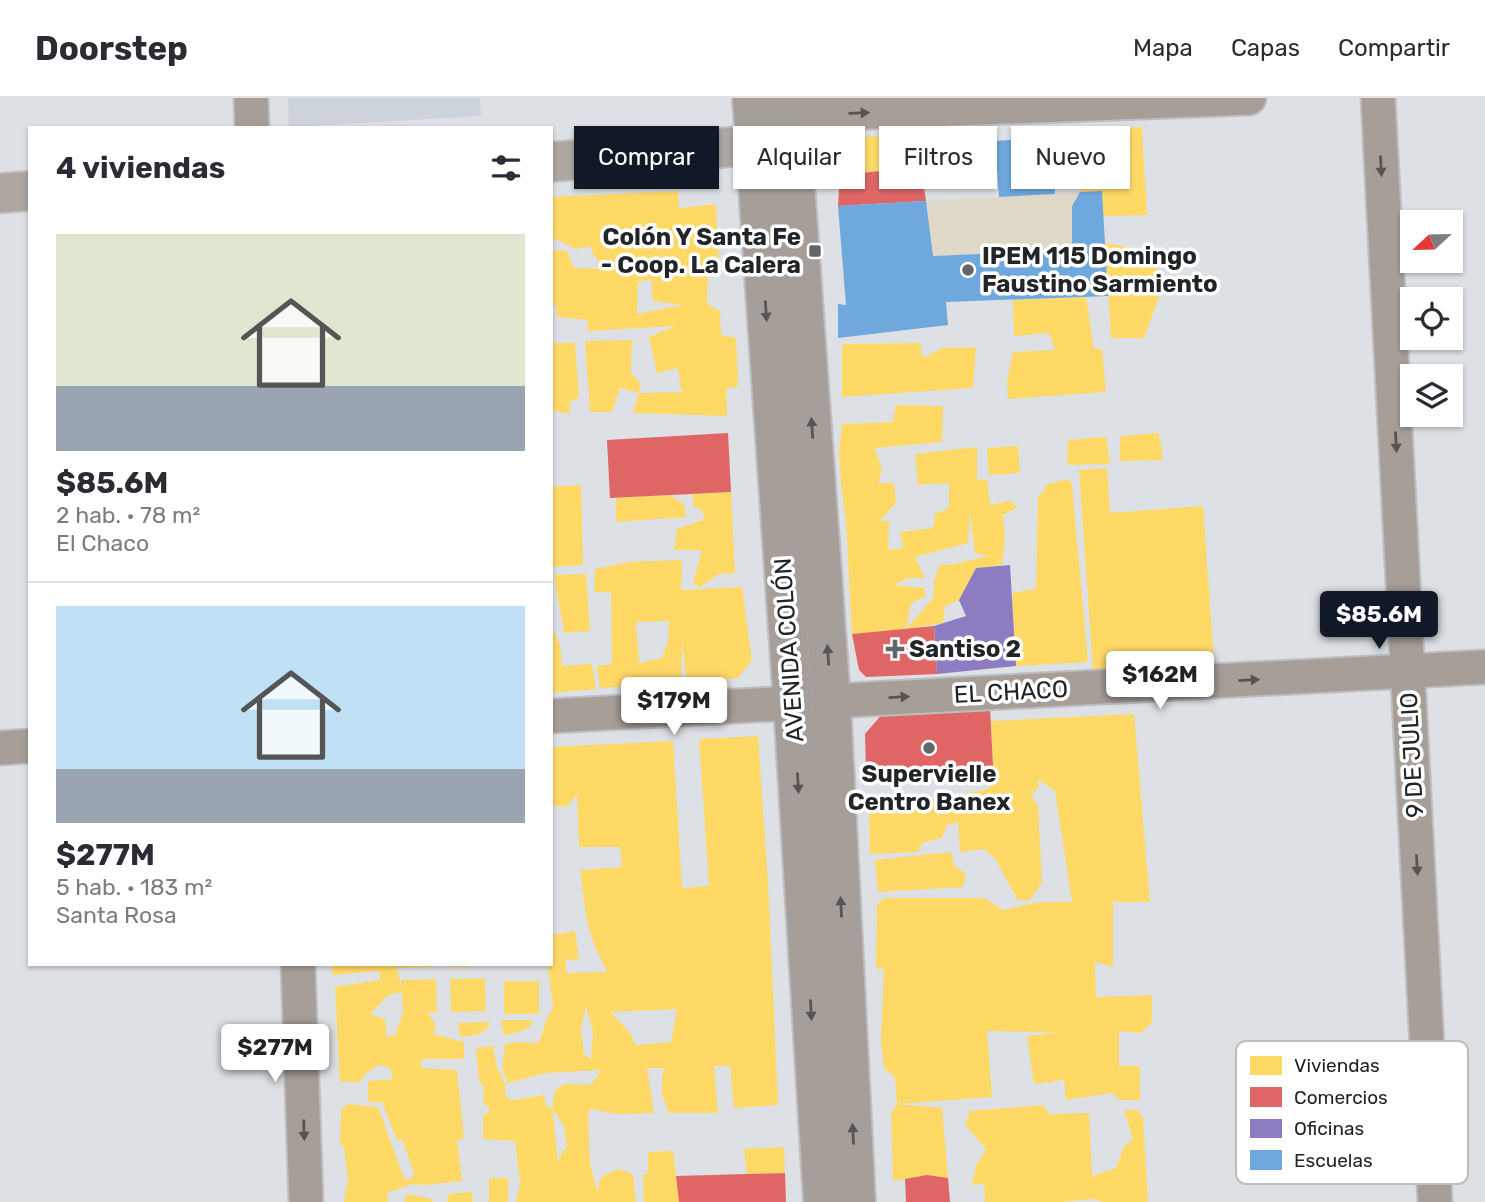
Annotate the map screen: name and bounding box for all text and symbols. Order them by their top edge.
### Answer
text: Doorstep [35,29,188,68]
text: Mapa [1133,34,1193,62]
text: Capas [1231,34,1300,62]
text: Compartir [1338,34,1450,62]
one-way arrow [848,107,870,118]
chip: Comprar [574,126,719,189]
chip: Alquilar [733,126,865,189]
chip: Filtros [879,126,997,189]
chip: Nuevo [1011,126,1130,189]
icon: filters [487,149,525,187]
text: 4 viviendas [56,150,225,186]
one-way arrow [1376,155,1387,177]
north arrow [1400,210,1463,273]
map controls [1400,210,1463,427]
place label: Colón Y Santa Fe - Coop. La Calera [601,223,801,279]
place label: IPEM 115 Domingo Faustino Sarmiento [982,242,1218,298]
marker: Colón Y Santa Fe - Coop. La Calera [807,243,823,259]
marker: IPEM 115 Domingo Faustino Sarmiento [960,262,976,278]
icon: home [228,280,354,406]
button: locate [1400,287,1463,350]
one-way arrow [761,300,772,322]
button: layers [1400,364,1463,427]
one-way arrow [806,417,817,439]
one-way arrow [1390,432,1401,454]
text: $85.6M [56,465,168,501]
text: 2 hab. · 78 m² [56,501,200,529]
text: El Chaco [56,529,149,557]
street label: AVENIDA COLÓN [769,557,809,743]
pin: $85.6M [1322,592,1436,651]
text: $85.6M [1336,600,1422,628]
place label: Santiso 2 [909,635,1021,663]
marker: Santiso 2 [887,641,903,657]
one-way arrow [822,644,833,666]
icon: home [228,652,354,778]
pin: $162M [1111,652,1209,711]
text: $162M [1122,660,1198,688]
one-way arrow [1238,674,1260,685]
street label: EL CHACO [953,675,1069,709]
pin: $179M [625,678,723,737]
text: $179M [637,686,711,714]
one-way arrow [888,692,910,703]
street label: 9 DE JULIO [1395,692,1429,818]
marker: Supervielle Centro Banex [921,740,937,756]
place label: Supervielle Centro Banex [848,760,1010,816]
one-way arrow [793,772,804,794]
text: $277M [56,837,155,873]
one-way arrow [1412,854,1423,876]
text: 5 hab. · 183 m² [56,873,212,901]
one-way arrow [836,895,847,917]
text: Santa Rosa [56,901,177,929]
one-way arrow [806,999,817,1021]
pin: $277M [226,1024,324,1084]
text: $277M [237,1033,313,1061]
legend [1236,1041,1468,1184]
text: Viviendas [1294,1054,1380,1077]
text: Comercios [1294,1086,1388,1109]
text: Oficinas [1294,1117,1364,1140]
one-way arrow [298,1120,309,1142]
one-way arrow [847,1123,858,1145]
text: Escuelas [1294,1149,1373,1172]

